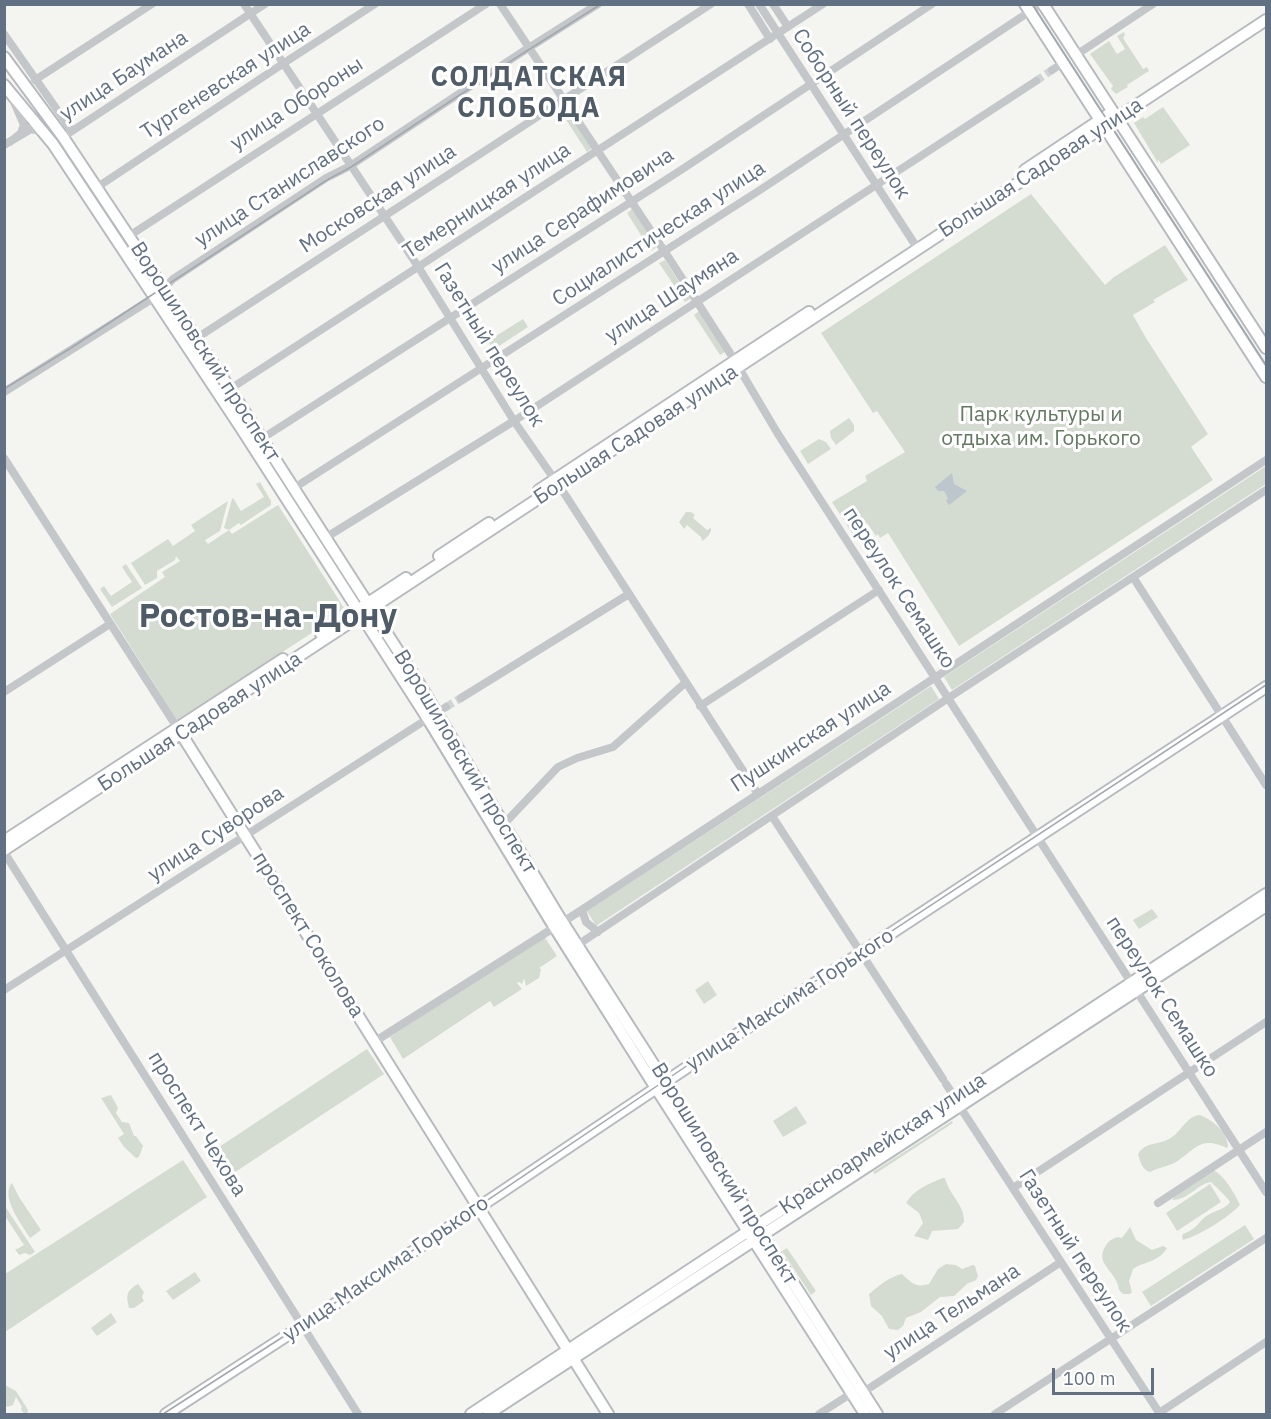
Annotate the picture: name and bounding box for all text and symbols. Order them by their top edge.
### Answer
street label: Тургеневская улица [136,17,316,145]
street label: Соборный переулок [787,24,915,204]
street label: улица Баумана [55,25,193,127]
street label: улица Обороны [226,52,368,156]
district label: СОЛДАТСКАЯ СЛОБОДА [430,62,628,125]
street label: Большая Садовая улица [934,93,1148,243]
street label: улица Станиславского [190,111,390,253]
street label: Темерницкая улица [398,137,576,265]
street label: Московская улица [295,139,461,259]
street label: улица Серафимовича [487,143,679,279]
street label: Социалистическая улица [548,156,770,312]
street label: Ворошиловский проспект [124,237,286,467]
street label: улица Шаумяна [600,243,744,349]
street label: Газетный переулок [428,258,550,432]
street label: Большая Садовая улица [529,360,743,510]
park label: Парк культуры и отдыха им. Горького [941,402,1141,452]
street label: переулок Семашко [837,502,961,674]
district label: Ростов-на-Дону [139,597,397,637]
street label: Ворошиловский проспект [388,645,542,879]
street label: Большая Садовая улица [93,647,307,797]
street label: Пушкинская улица [726,676,896,798]
street label: улица Суворова [143,781,289,887]
street label: проспект Соколова [247,847,369,1023]
street label: переулок Семашко [1100,911,1224,1083]
street label: улица Максима Горького [681,923,899,1077]
street label: проспект Чехова [142,1047,252,1201]
street label: Ворошиловский проспект [645,1058,803,1290]
street label: Красноармейская улица [775,1068,991,1220]
street label: Газетный переулок [1013,1165,1137,1337]
street label: улица Максима Горького [278,1191,494,1347]
street label: улица Тельмана [879,1259,1025,1365]
scale bar [1055,1356,1157,1394]
text: 100 m [1063,1367,1115,1390]

